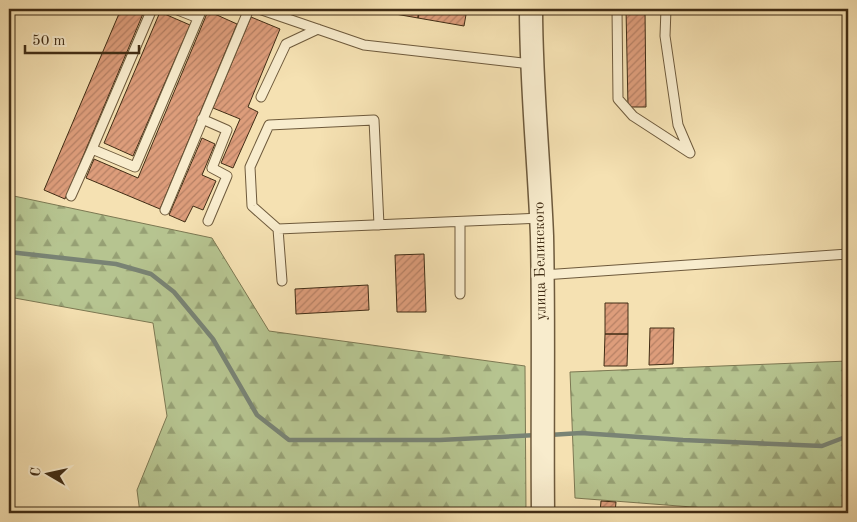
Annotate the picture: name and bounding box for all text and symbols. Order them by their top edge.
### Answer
scale bar [25,22,139,54]
text: 50 m [32,34,66,49]
street label: улица Белинского [532,202,550,320]
north arrow [22,450,72,500]
text: С [29,466,44,478]

